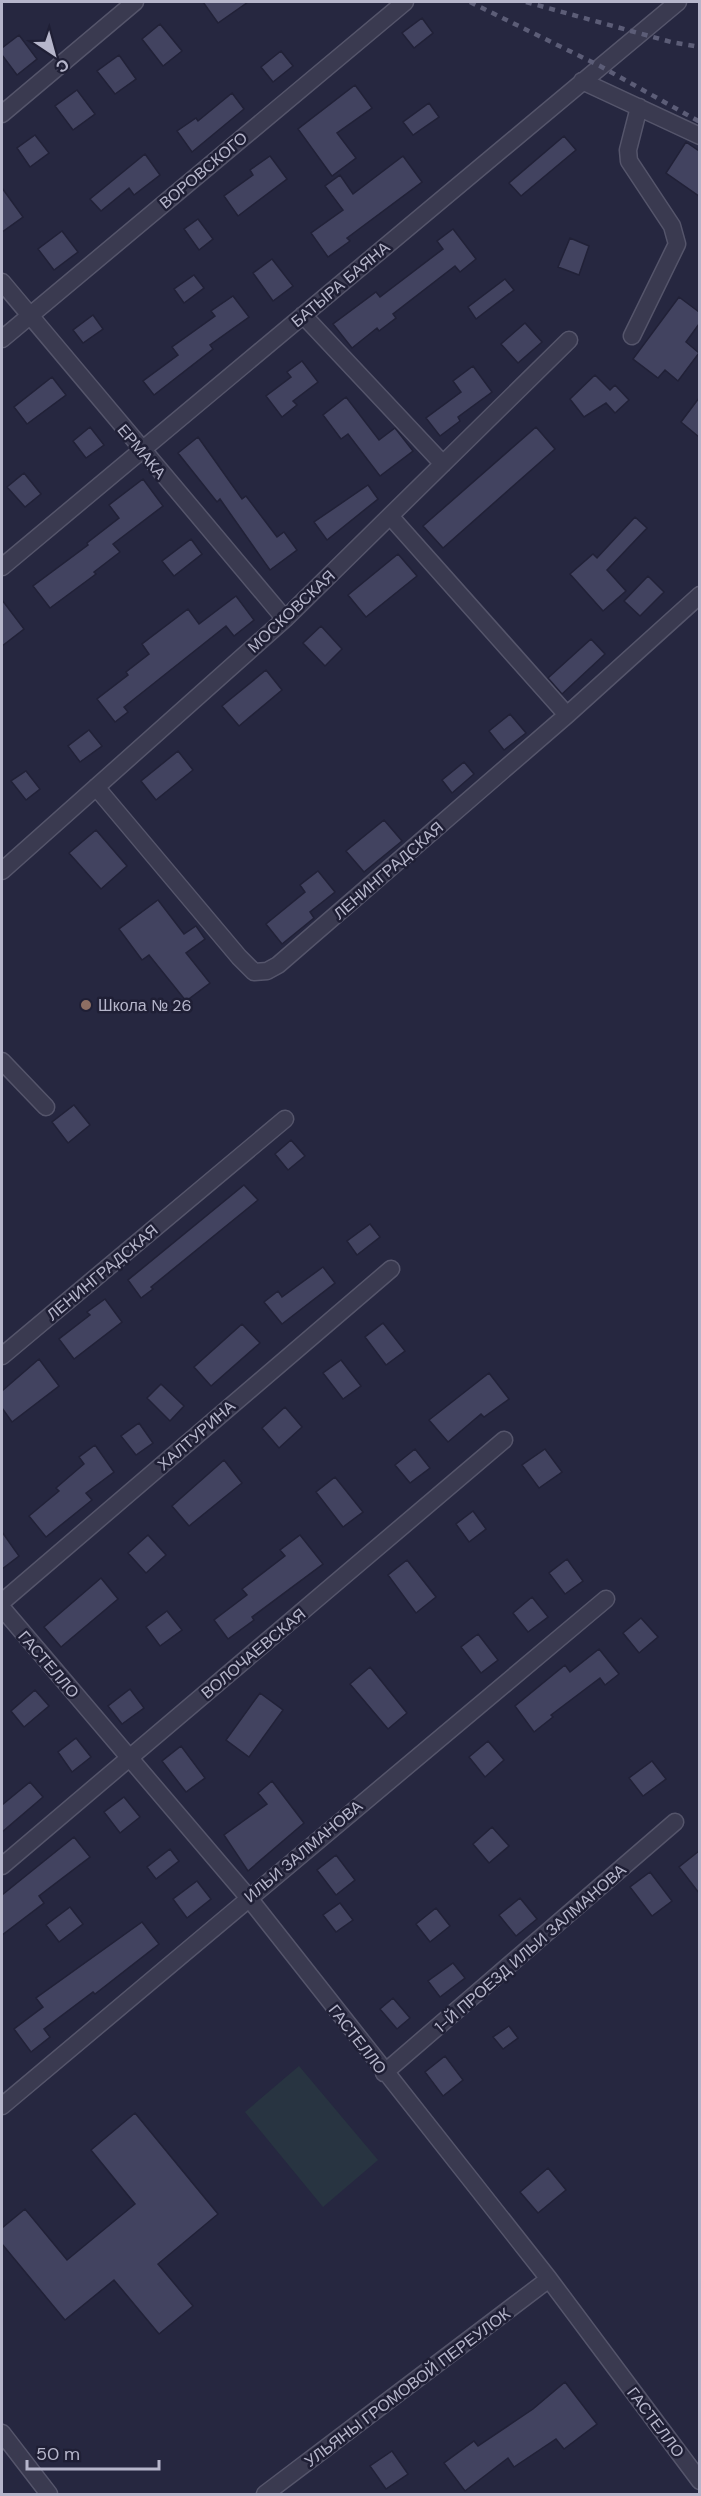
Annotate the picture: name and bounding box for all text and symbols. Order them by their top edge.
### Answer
north arrow [24,24,84,84]
text: С [51,54,73,78]
street label: ВОРОВСКОГО [155,127,252,213]
street label: БАТЫРА БАЯНА [287,237,394,332]
street label: ЕРМАКА [113,420,171,483]
street label: МОСКОВСКАЯ [243,565,340,657]
street label: ЛЕНИНГРАДСКАЯ [329,817,448,924]
place label: Школа № 26 [98,995,192,1016]
marker: Школа № 26 [79,998,93,1012]
street label: ЛЕНИНГРАДСКАЯ [42,1220,162,1325]
street label: ХАЛТУРИНА [153,1396,240,1475]
street label: ВОЛОЧАЕВСКАЯ [197,1603,310,1703]
street label: ГАСТЕЛЛО [14,1626,84,1702]
street label: ИЛЬИ ЗАЛМАНОВА [240,1795,367,1907]
street label: 1-Й ПРОЕЗД ИЛЬИ ЗАЛМАНОВА [430,1859,631,2037]
street label: ГАСТЕЛЛО [324,2000,391,2078]
street label: УЛЬЯНЫ ГРОМОВОЙ ПЕРЕУЛОК [300,2303,515,2472]
street label: ГАСТЕЛЛО [622,2383,689,2462]
scale bar [27,2433,159,2471]
text: 50 m [36,2442,80,2466]

